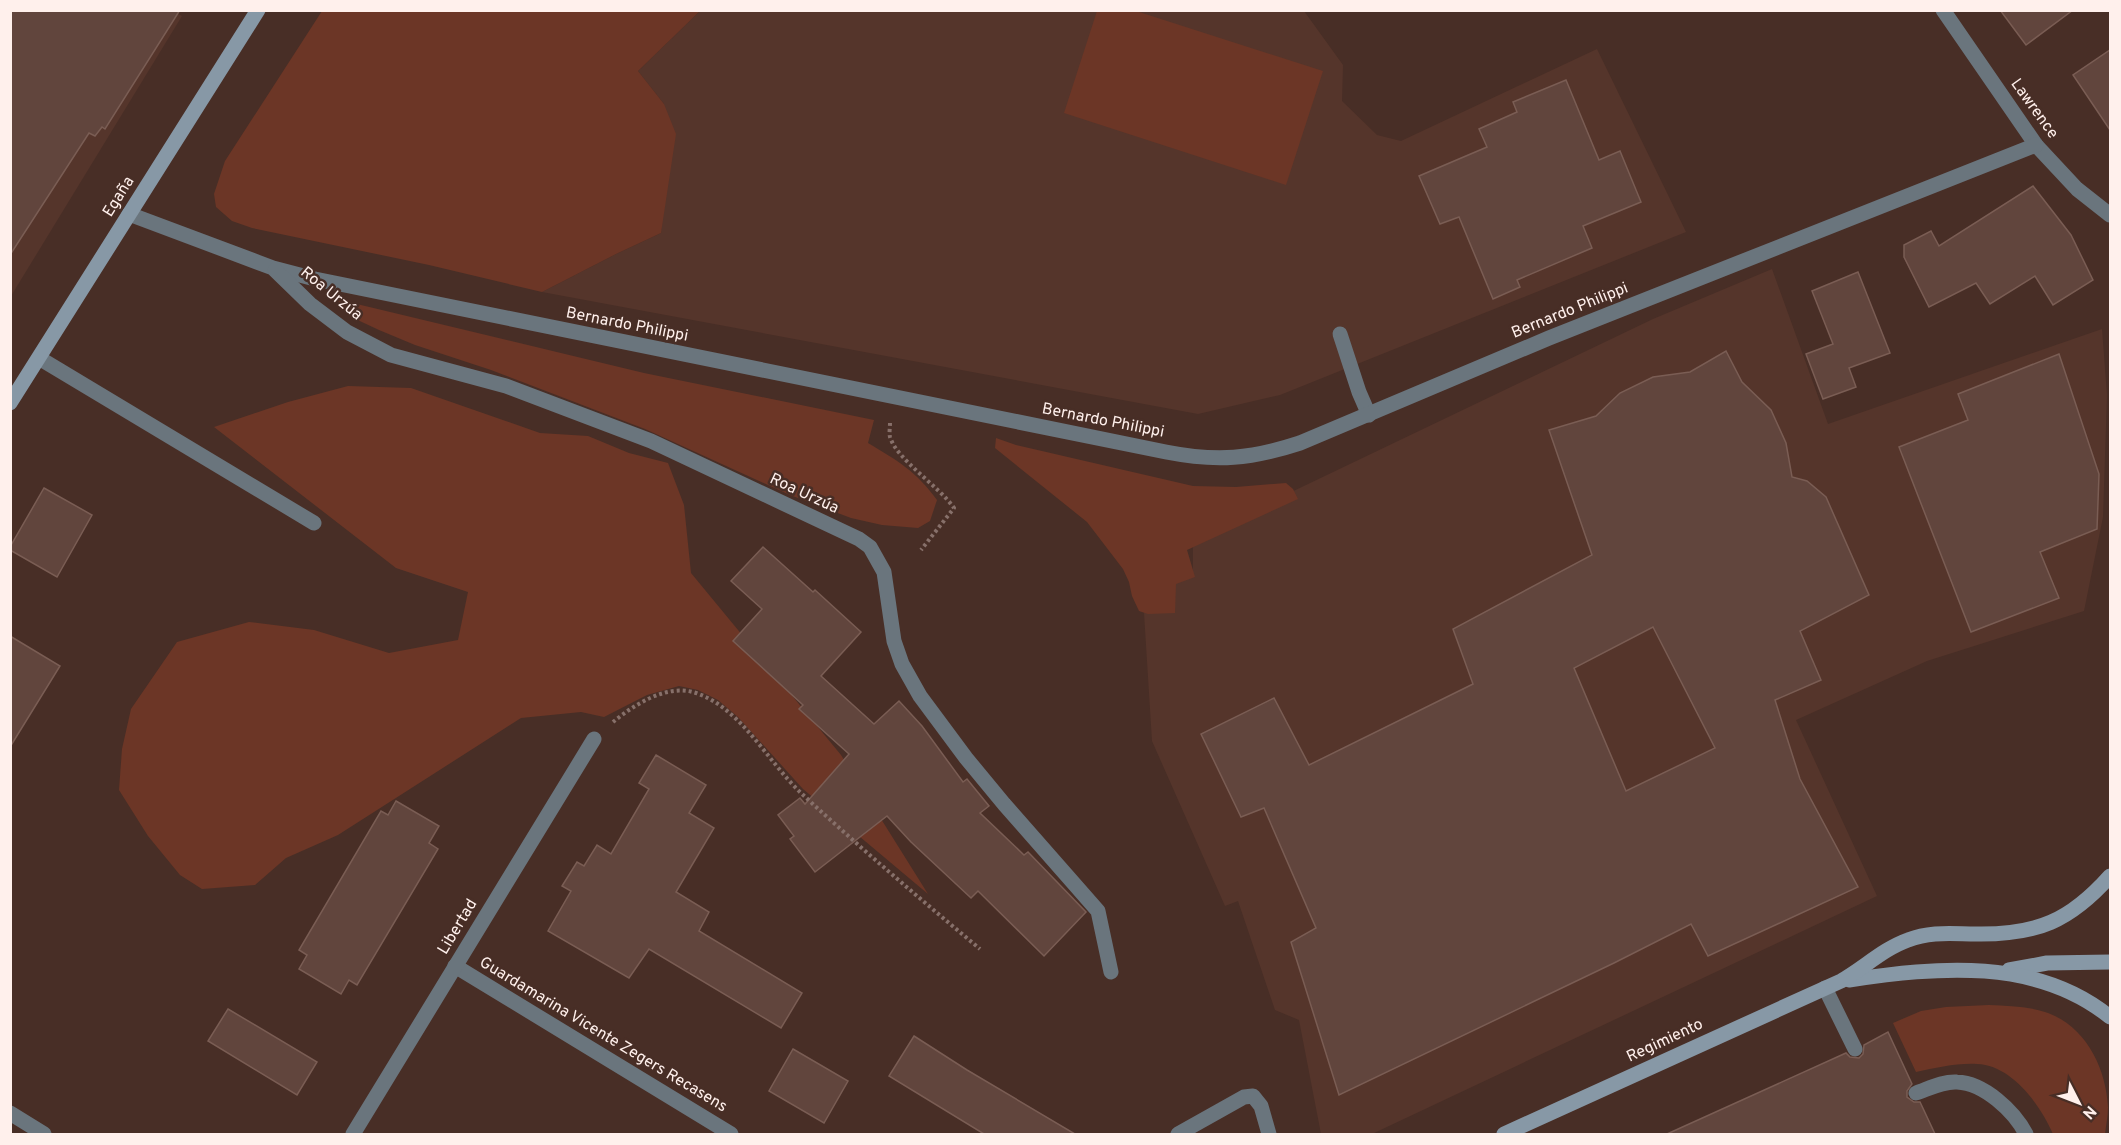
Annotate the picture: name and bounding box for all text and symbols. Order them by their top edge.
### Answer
street label: Lawrence [2006,75,2062,143]
street label: Egaña [99,173,139,221]
street label: Roa Urzúa [296,263,366,325]
street label: Bernardo Philippi [1509,278,1631,344]
street label: Bernardo Philippi [564,303,690,347]
street label: Bernardo Philippi [1040,399,1166,443]
street label: Roa Urzúa [766,469,842,519]
street label: Libertad [434,896,482,958]
street label: Guardamarina Vicente Zegers Recasens [475,953,731,1117]
street label: Regimiento [1624,1015,1707,1067]
north arrow [2049,1073,2109,1133]
text: N [2077,1101,2100,1123]

